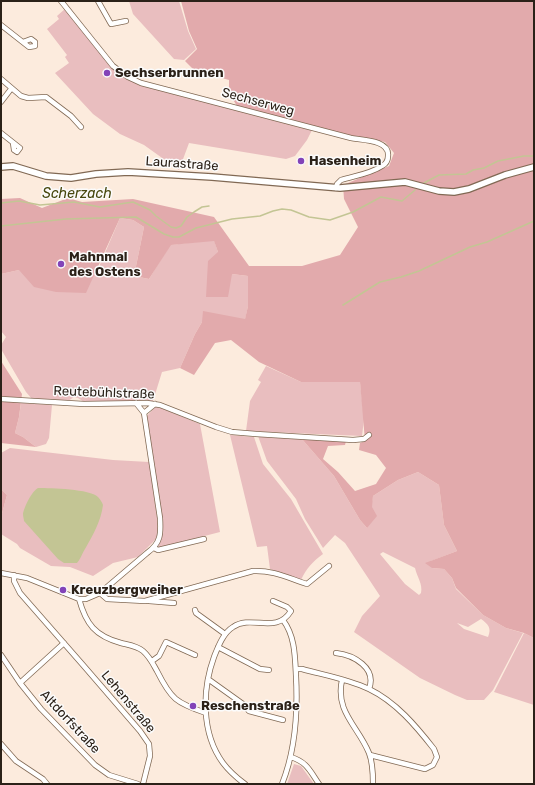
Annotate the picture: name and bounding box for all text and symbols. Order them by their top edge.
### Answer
place label: Sechserbrunnen [115,65,224,81]
marker: Sechserbrunnen [102,68,112,78]
street label: Sechserweg [220,85,296,119]
place label: Hasenheim [309,153,381,169]
street label: Laurastraße [145,154,219,174]
marker: Hasenheim [296,156,306,166]
water label: Scherzach [42,186,112,202]
place label: Mahnmal des Ostens [69,249,141,280]
marker: Mahnmal des Ostens [56,259,66,269]
street label: Reutebühlstraße [53,383,155,403]
place label: Kreuzbergweiher [71,582,183,598]
marker: Kreuzbergweiher [58,585,68,595]
street label: Lehenstraße [98,668,158,736]
street label: Altdorfstraße [37,687,103,757]
place label: Reschenstraße [201,698,300,714]
marker: Reschenstraße [188,701,198,711]

